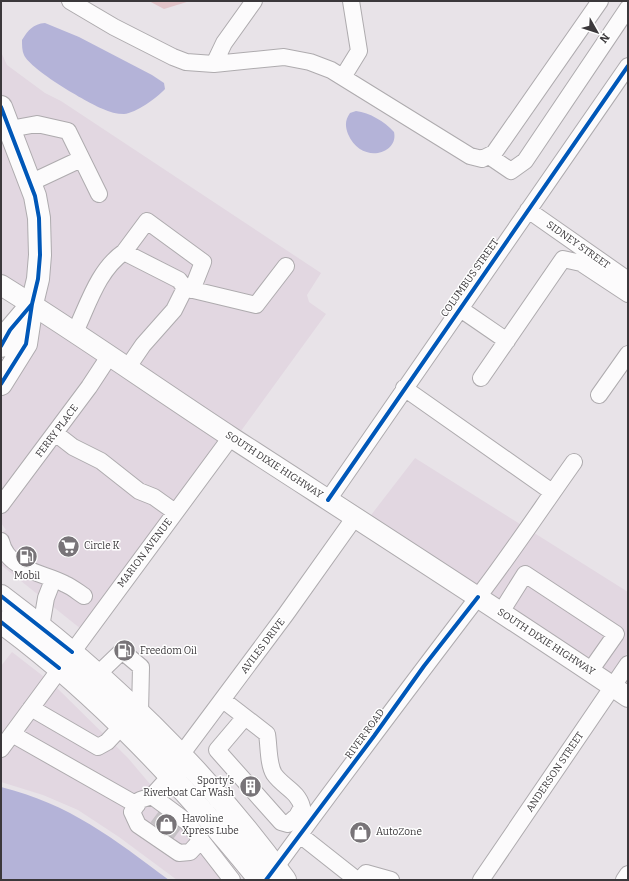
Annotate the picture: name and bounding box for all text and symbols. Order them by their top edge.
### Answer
north arrow [577,12,617,52]
text: N [596,31,612,46]
street label: SIDNEY STREET [544,219,612,271]
street label: COLUMBUS STREET [438,236,502,319]
street label: FERRY PLACE [33,402,81,460]
street label: SOUTH DIXIE HIGHWAY [223,429,325,501]
street label: MARION AVENUE [115,516,175,590]
supermarket icon: Circle K [56,533,82,559]
place label: Circle K [84,540,120,552]
fuel station icon: Mobil [14,543,40,569]
place label: Mobil [14,570,40,582]
street label: SOUTH DIXIE HIGHWAY [495,606,597,678]
street label: AVILES DRIVE [238,616,288,676]
fuel station icon: Freedom Oil [111,638,137,664]
place label: Freedom Oil [140,645,197,657]
street label: RIVER ROAD [343,707,387,761]
street label: ANDERSON STREET [524,730,586,814]
building icon: Sporty’s Riverboat Car Wash [237,774,263,800]
place label: Sporty’s Riverboat Car Wash [143,775,235,799]
shop icon: Havoline Xpress Lube [154,812,180,838]
place label: Havoline Xpress Lube [182,813,239,837]
shop icon: AutoZone [347,819,373,845]
place label: AutoZone [376,826,422,838]

